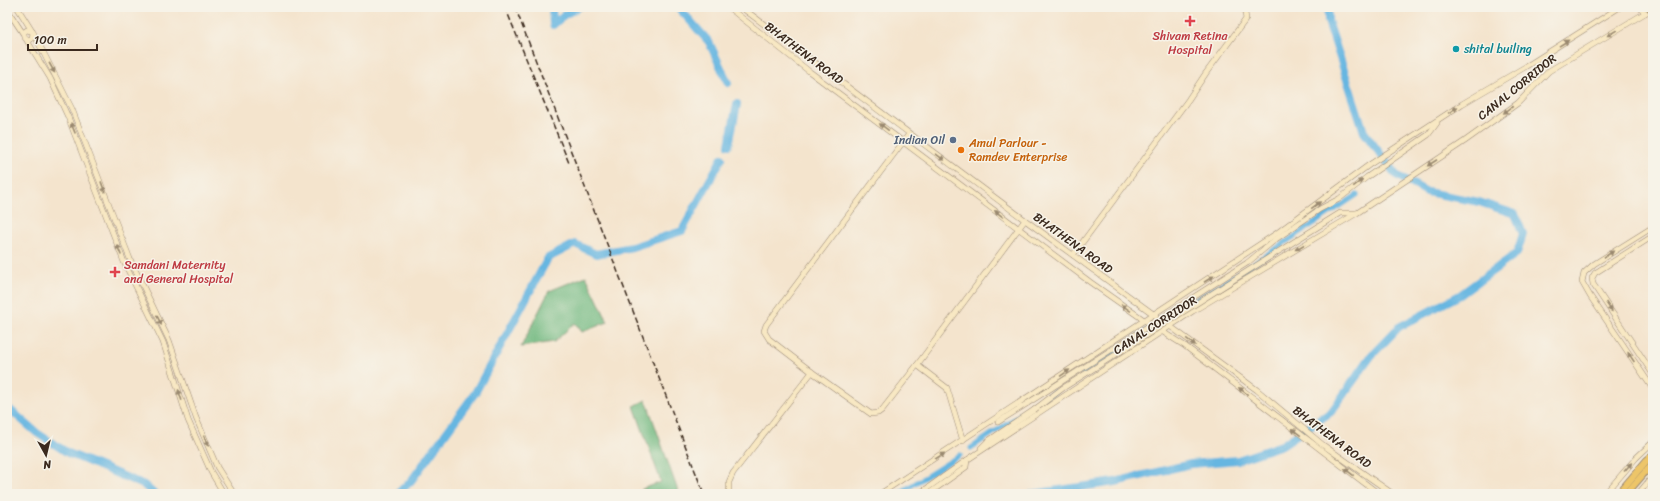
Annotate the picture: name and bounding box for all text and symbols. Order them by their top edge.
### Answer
marker: Shivam Retina Hospital [1184,15,1196,27]
street label: BHATHENA ROAD [760,16,849,91]
place label: Shivam Retina Hospital [1152,25,1229,61]
scale bar [28,26,97,52]
text: 100 m [34,29,67,51]
one-way arrow [1607,29,1617,37]
place label: shital builing [1463,38,1532,60]
one-way arrow [1558,39,1570,46]
marker: shital builing [1451,44,1461,54]
street label: CANAL CORRIDOR [1472,48,1562,126]
one-way arrow [49,62,55,74]
one-way arrow [1503,106,1514,114]
one-way arrow [1447,107,1459,114]
one-way arrow [69,122,75,134]
one-way arrow [878,123,889,131]
place label: Indian Oil [893,129,946,151]
place label: Amul Parlour - Ramdev Enterprise [968,132,1067,168]
marker: Indian Oil [948,135,958,145]
marker: Amul Parlour - Ramdev Enterprise [956,145,966,155]
one-way arrow [934,152,945,161]
one-way arrow [1427,159,1437,167]
one-way arrow [1353,179,1364,187]
one-way arrow [100,182,106,194]
one-way arrow [1311,201,1321,209]
street label: BHATHENA ROAD [1028,206,1118,280]
one-way arrow [994,210,1004,218]
one-way arrow [115,243,121,255]
one-way arrow [1294,244,1306,251]
one-way arrow [1603,251,1615,258]
place label: Samdani Maternity and General Hospital [124,254,234,290]
marker: Samdani Maternity and General Hospital [109,266,121,278]
one-way arrow [1203,275,1215,282]
street label: CANAL CORRIDOR [1108,289,1202,361]
one-way arrow [1605,302,1613,313]
one-way arrow [1121,304,1131,312]
one-way arrow [156,314,162,325]
one-way arrow [1185,337,1196,346]
one-way arrow [1627,352,1635,362]
one-way arrow [1060,369,1070,377]
one-way arrow [1238,387,1249,395]
one-way arrow [177,388,183,400]
street label: BHATHENA ROAD [1288,400,1377,475]
one-way arrow [1291,428,1302,436]
north arrow [26,435,66,475]
one-way arrow [203,435,209,446]
one-way arrow [934,452,946,459]
text: N [42,454,53,474]
one-way arrow [1624,462,1633,473]
one-way arrow [1343,468,1354,476]

